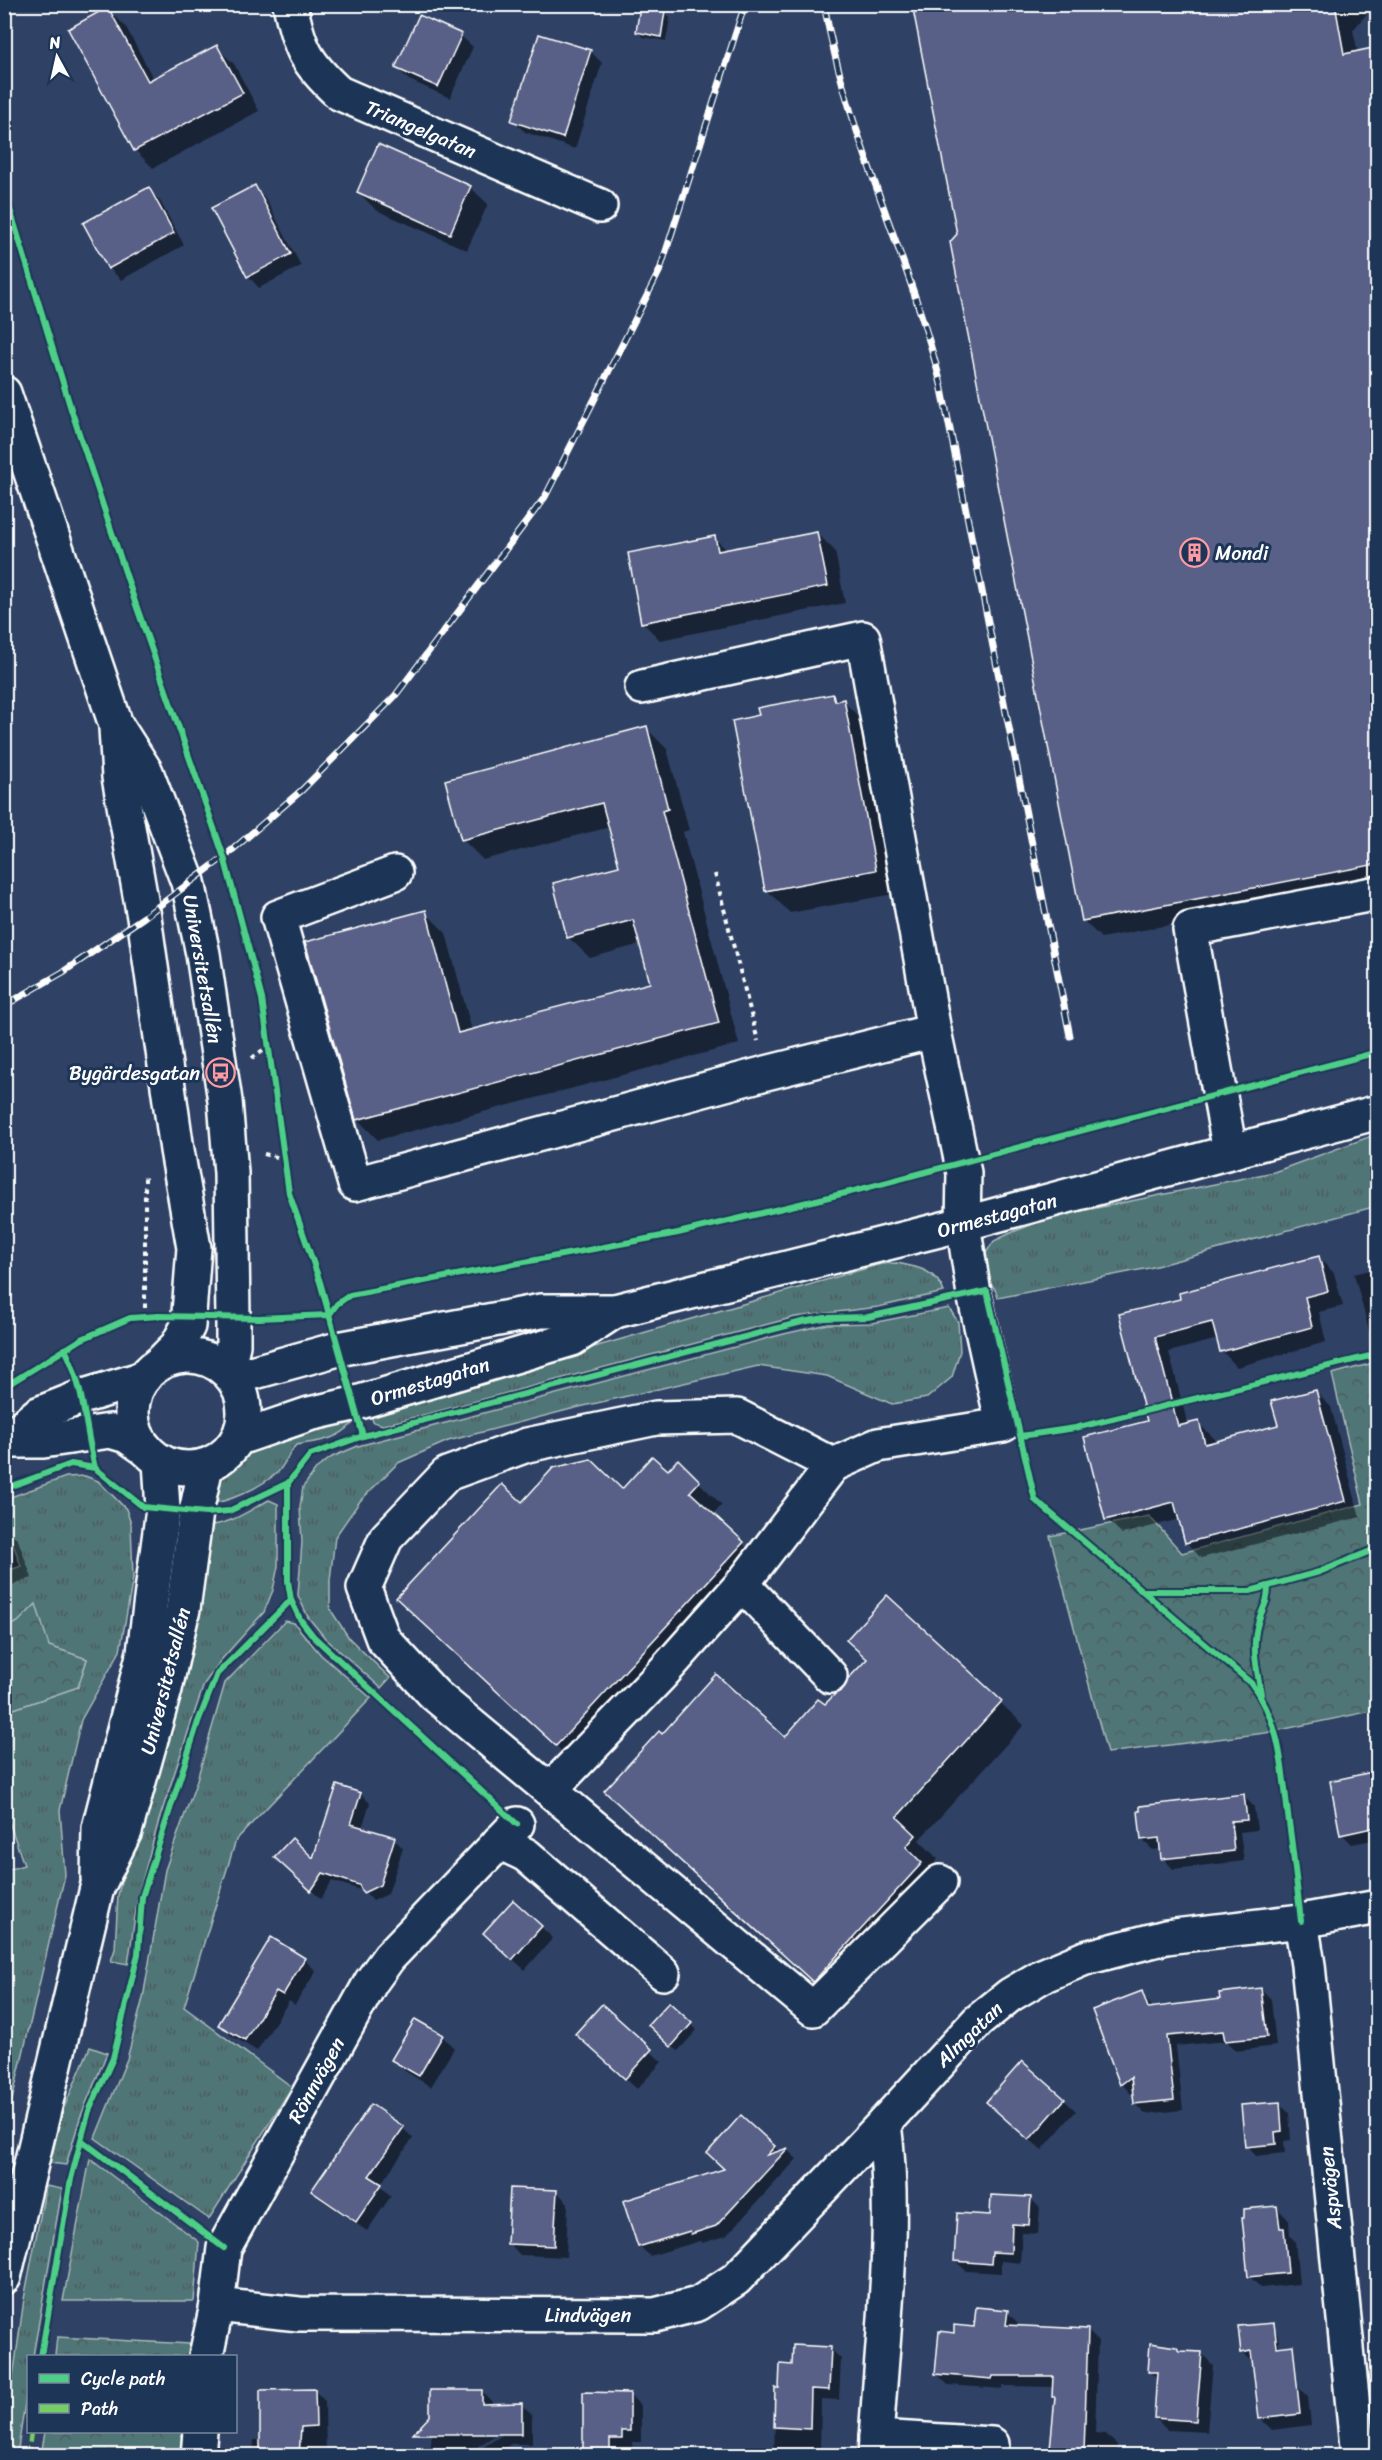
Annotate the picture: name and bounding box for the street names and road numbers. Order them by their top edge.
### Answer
street label: Triangelgatan [360,90,482,169]
street label: Universitetsallén [172,892,233,1047]
street label: Ormestagatan [933,1183,1061,1248]
street label: Ormestagatan [366,1347,494,1416]
street label: Universitetsallén [130,1604,201,1759]
street label: Almgatan [926,1992,1012,2077]
street label: Rönnvägen [278,2030,355,2130]
street label: Aspvägen [1309,2144,1352,2232]
street label: Lindvägen [545,2298,632,2333]

